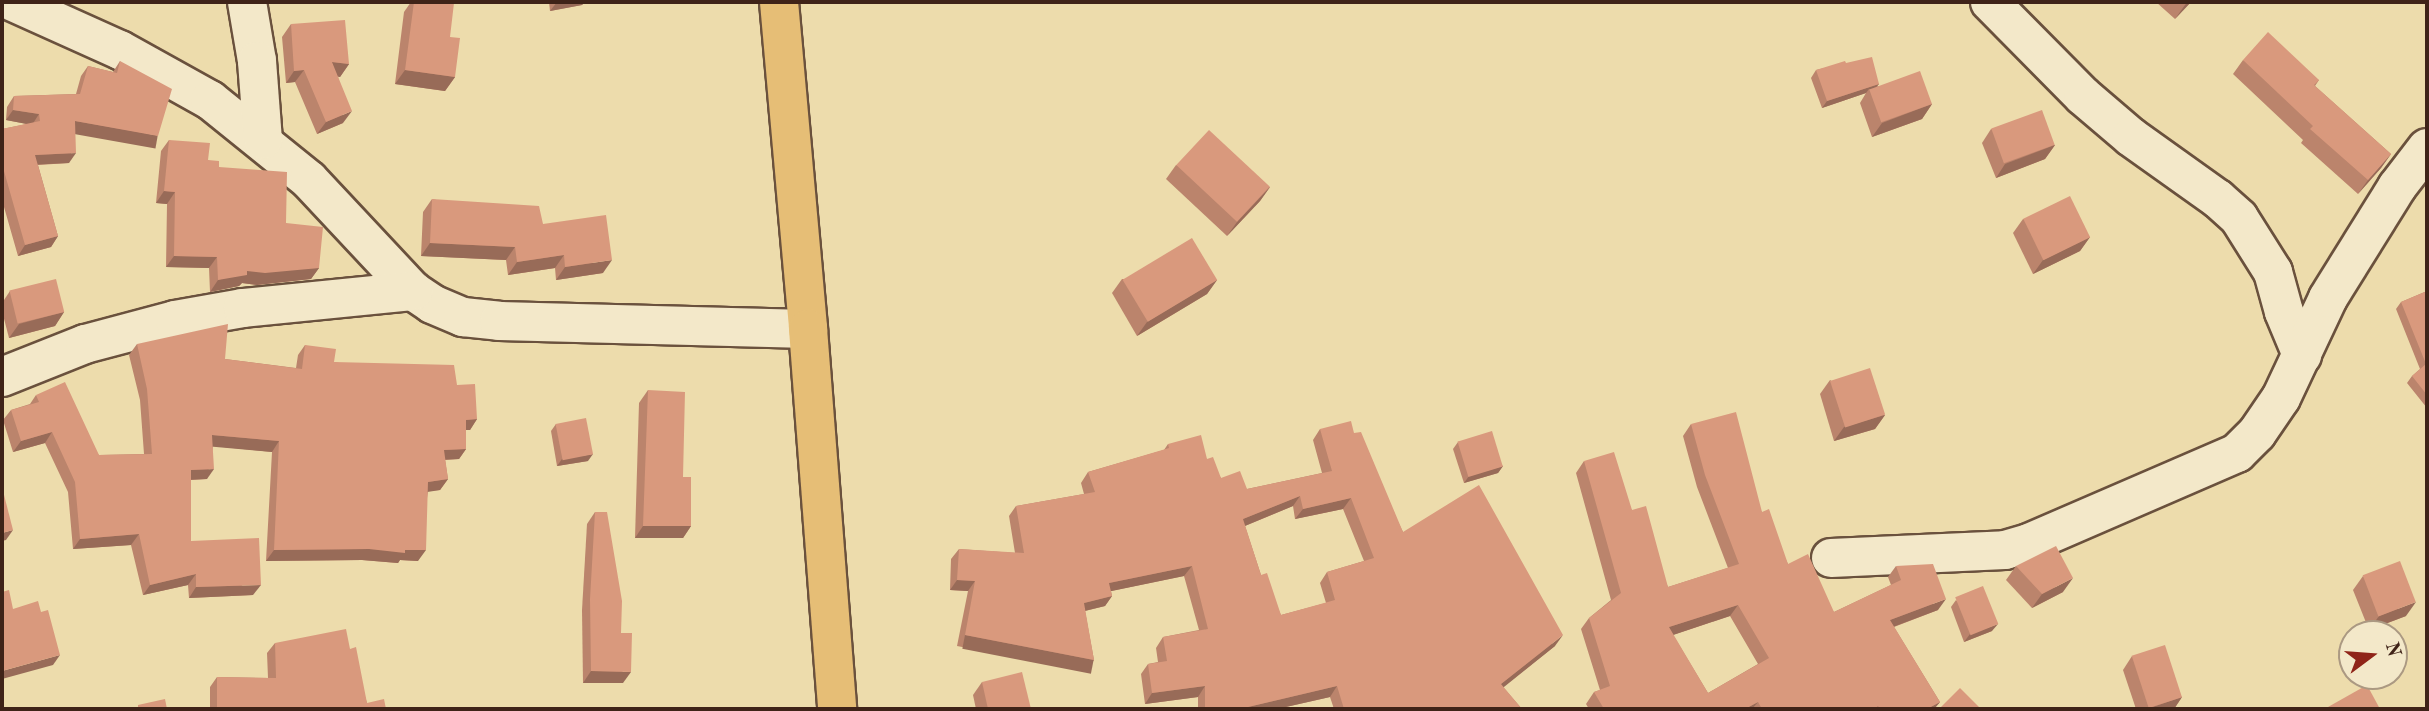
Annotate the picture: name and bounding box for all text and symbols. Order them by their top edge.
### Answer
north arrow [2338,620,2408,690]
text: N [2381,640,2403,659]

